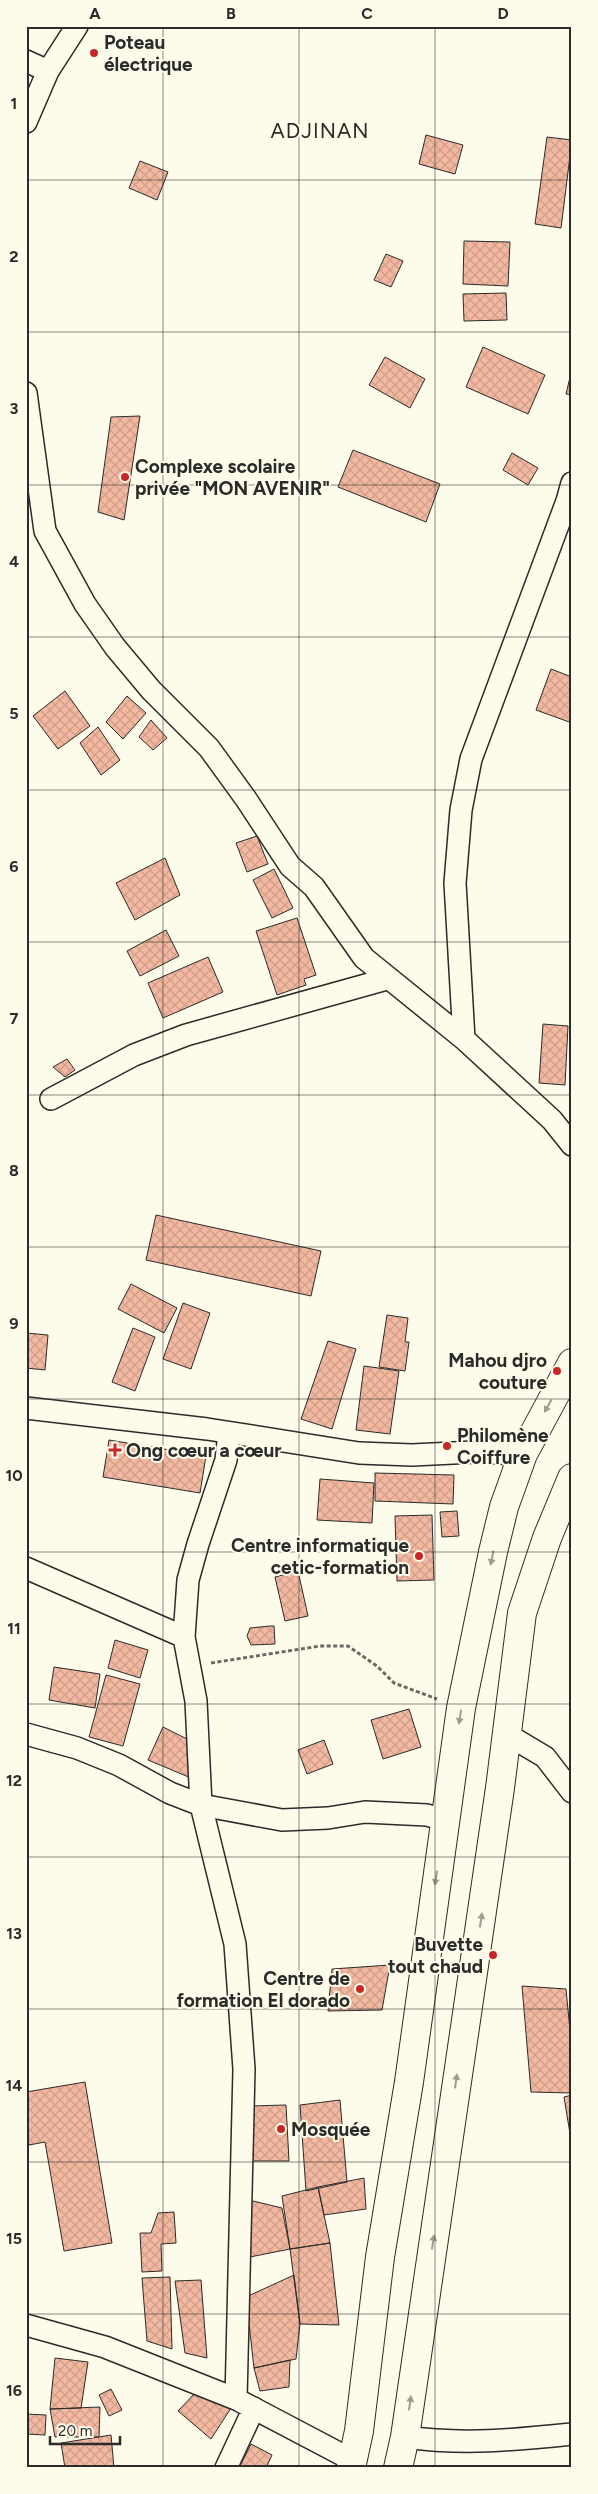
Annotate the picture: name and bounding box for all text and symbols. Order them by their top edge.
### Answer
text: A [89,4,101,23]
text: B [226,4,236,23]
text: C [361,4,373,23]
text: D [497,4,509,23]
place label: Poteau électrique [104,31,193,76]
marker: Poteau électrique [88,47,100,59]
text: 1 [11,94,17,113]
district label: ADJINAN [271,118,369,143]
text: 2 [9,247,19,266]
text: 3 [10,399,19,418]
place label: Complexe scolaire privée "MON AVENIR" [135,455,330,500]
marker: Complexe scolaire privée "MON AVENIR" [119,471,131,483]
text: 4 [9,552,19,571]
text: 5 [9,704,19,723]
text: 6 [9,857,19,876]
text: 7 [10,1009,19,1028]
text: 8 [9,1161,19,1180]
text: 9 [9,1314,19,1333]
place label: Mahou djro couture [448,1349,547,1394]
marker: Mahou djro couture [551,1365,563,1377]
one-way arrow [544,1400,553,1413]
place label: Philomène Coiffure [457,1424,549,1469]
place label: Ong cœur a cœur [126,1439,282,1462]
marker: Philomène Coiffure [441,1440,453,1452]
marker: Ong cœur a cœur [108,1443,122,1457]
text: 10 [5,1466,23,1485]
place label: Centre informatique cetic-formation [231,1534,409,1579]
marker: Centre informatique cetic-formation [413,1550,425,1562]
one-way arrow [488,1550,496,1565]
text: 11 [7,1619,21,1638]
one-way arrow [456,1709,464,1725]
text: 12 [6,1771,22,1790]
one-way arrow [432,1870,440,1886]
one-way arrow [477,1912,485,1928]
text: 13 [6,1924,22,1943]
place label: Buvette tout chaud [388,1933,483,1978]
marker: Buvette tout chaud [487,1949,499,1961]
place label: Centre de formation El dorado [176,1967,350,2012]
marker: Centre de formation El dorado [354,1983,366,1995]
one-way arrow [452,2073,460,2089]
text: 14 [6,2076,22,2095]
place label: Mosquée [291,2118,371,2141]
marker: Mosquée [275,2123,287,2135]
text: 15 [6,2229,22,2248]
one-way arrow [429,2233,437,2249]
text: 16 [6,2381,22,2400]
one-way arrow [406,2394,414,2410]
scale bar [50,2414,120,2446]
text: 20 m [58,2422,92,2440]

